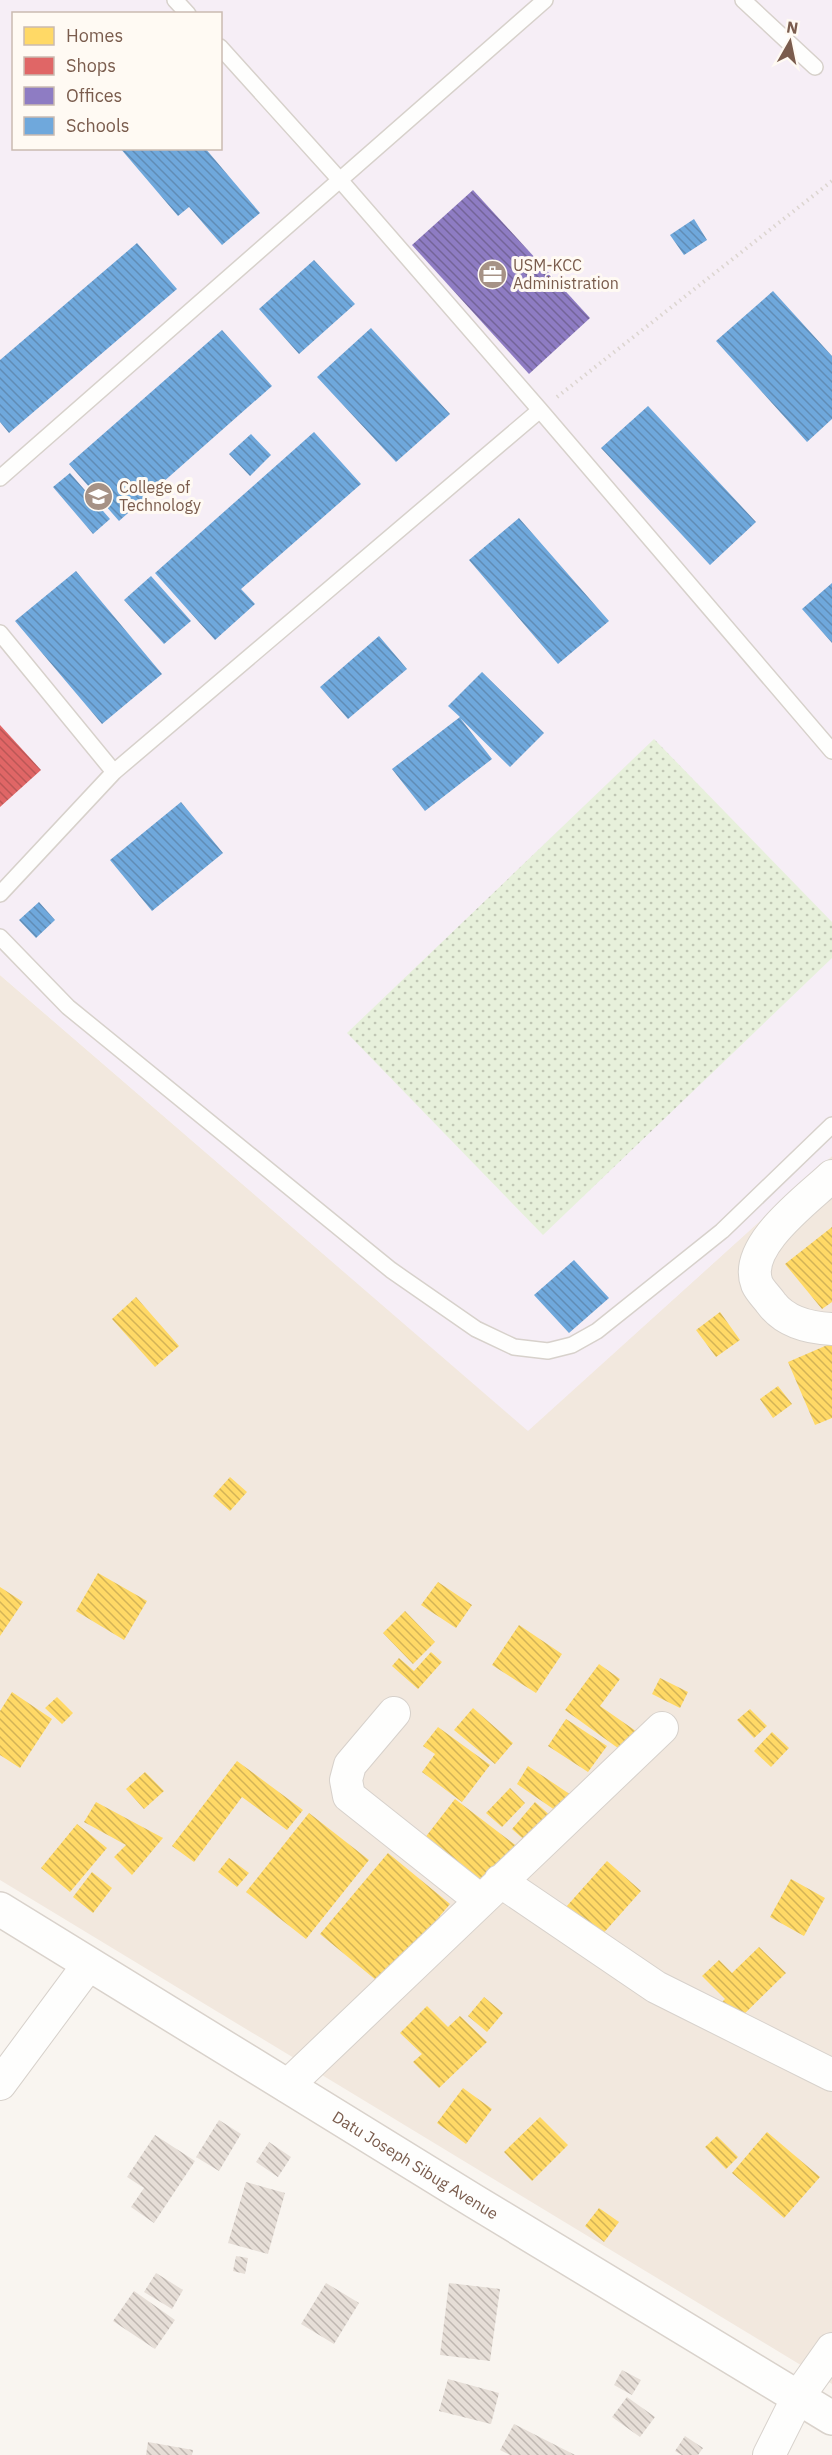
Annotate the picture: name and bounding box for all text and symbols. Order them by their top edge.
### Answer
legend [12,12,222,150]
north arrow [760,12,820,72]
text: N [785,16,800,38]
text: Homes [66,24,123,47]
text: Shops [66,54,116,77]
text: Offices [66,84,122,107]
text: Schools [66,114,130,137]
place label: USM-KCC Administration [513,255,619,293]
office icon: USM-KCC Administration [476,258,508,290]
place label: College of Technology [119,477,201,515]
school or university icon: College of Technology [82,480,114,512]
street label: Datu Joseph Sibug Avenue [329,2106,502,2224]

